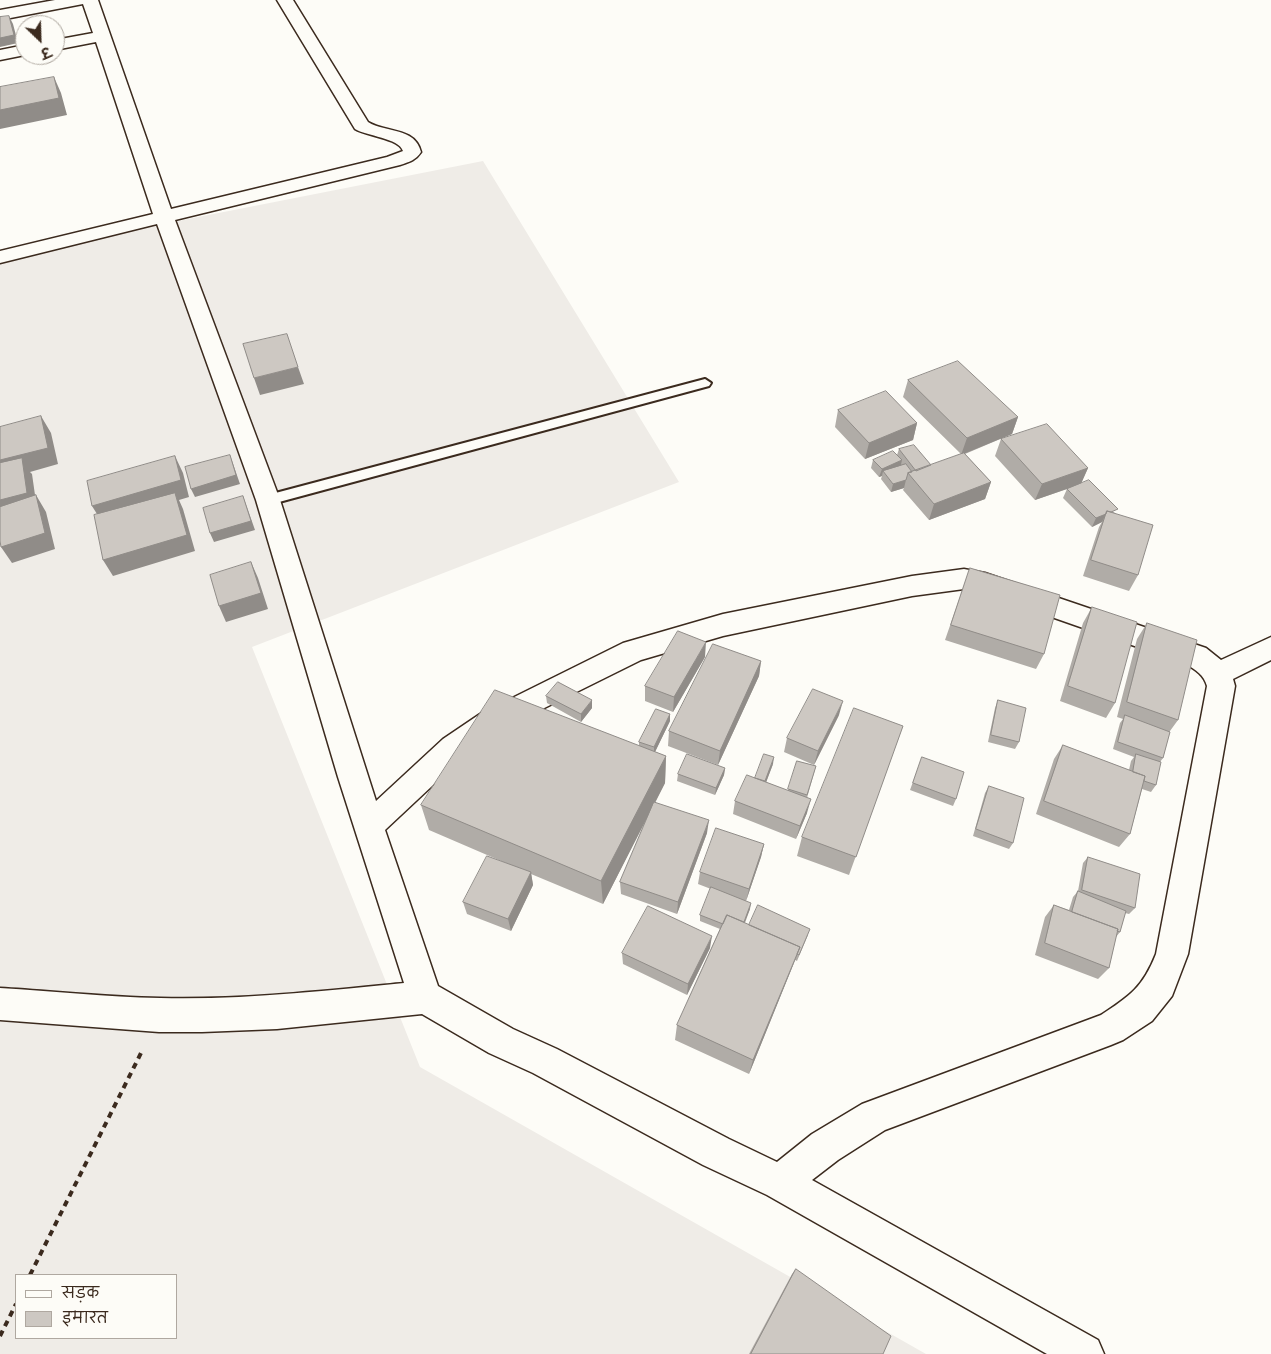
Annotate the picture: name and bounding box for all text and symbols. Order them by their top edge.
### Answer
north arrow [15,15,65,65]
text: उ [38,43,54,64]
legend [15,1274,178,1339]
text: सड़क [62,1282,99,1302]
text: इमारत [62,1307,108,1327]

